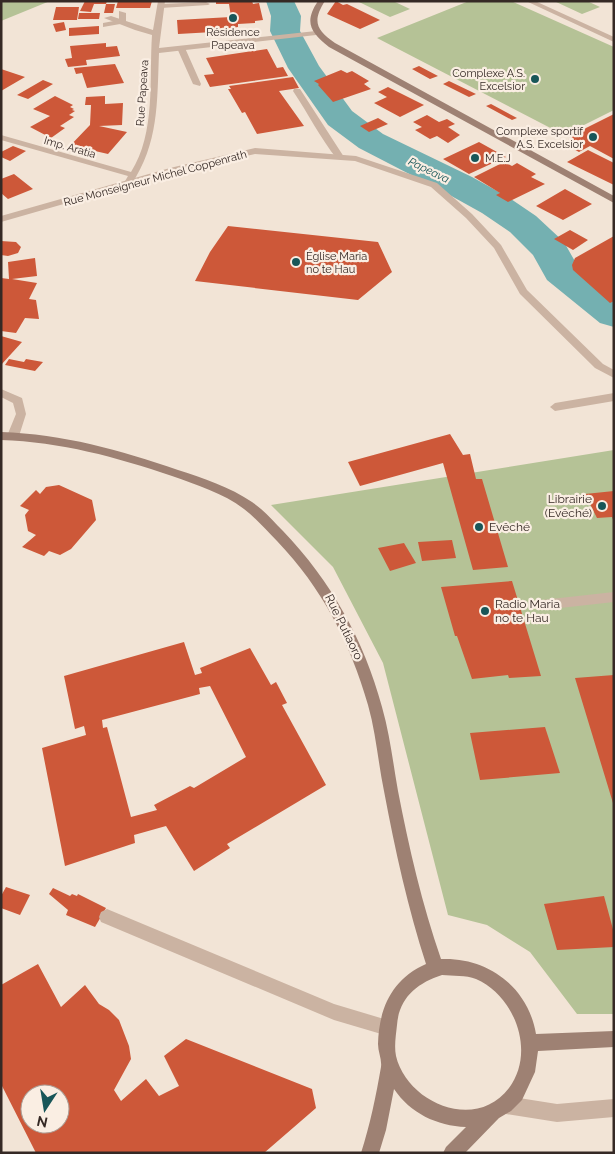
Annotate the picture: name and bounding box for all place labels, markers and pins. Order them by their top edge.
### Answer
marker: Résidence Papeava [227,12,239,24]
place label: Résidence Papeava [206,26,260,52]
place label: Complexe A.S. Excelsior [452,67,525,93]
marker: Complexe A.S. Excelsior [529,73,541,85]
place label: Complexe sportif A.S. Excelsior [496,125,583,151]
marker: Complexe sportif A.S. Excelsior [587,131,599,143]
marker: M.E.J [469,152,481,164]
place label: M.E.J [485,152,511,165]
place label: Église Maria no te Hau [306,249,367,276]
marker: Église Maria no te Hau [290,256,302,268]
place label: Librairie (Evêché) [545,492,592,520]
marker: Librairie (Evêché) [596,500,608,512]
place label: Evêché [489,520,530,534]
marker: Evêché [473,521,485,533]
place label: Radio Maria no te Hau [495,597,560,625]
marker: Radio Maria no te Hau [479,605,491,617]

